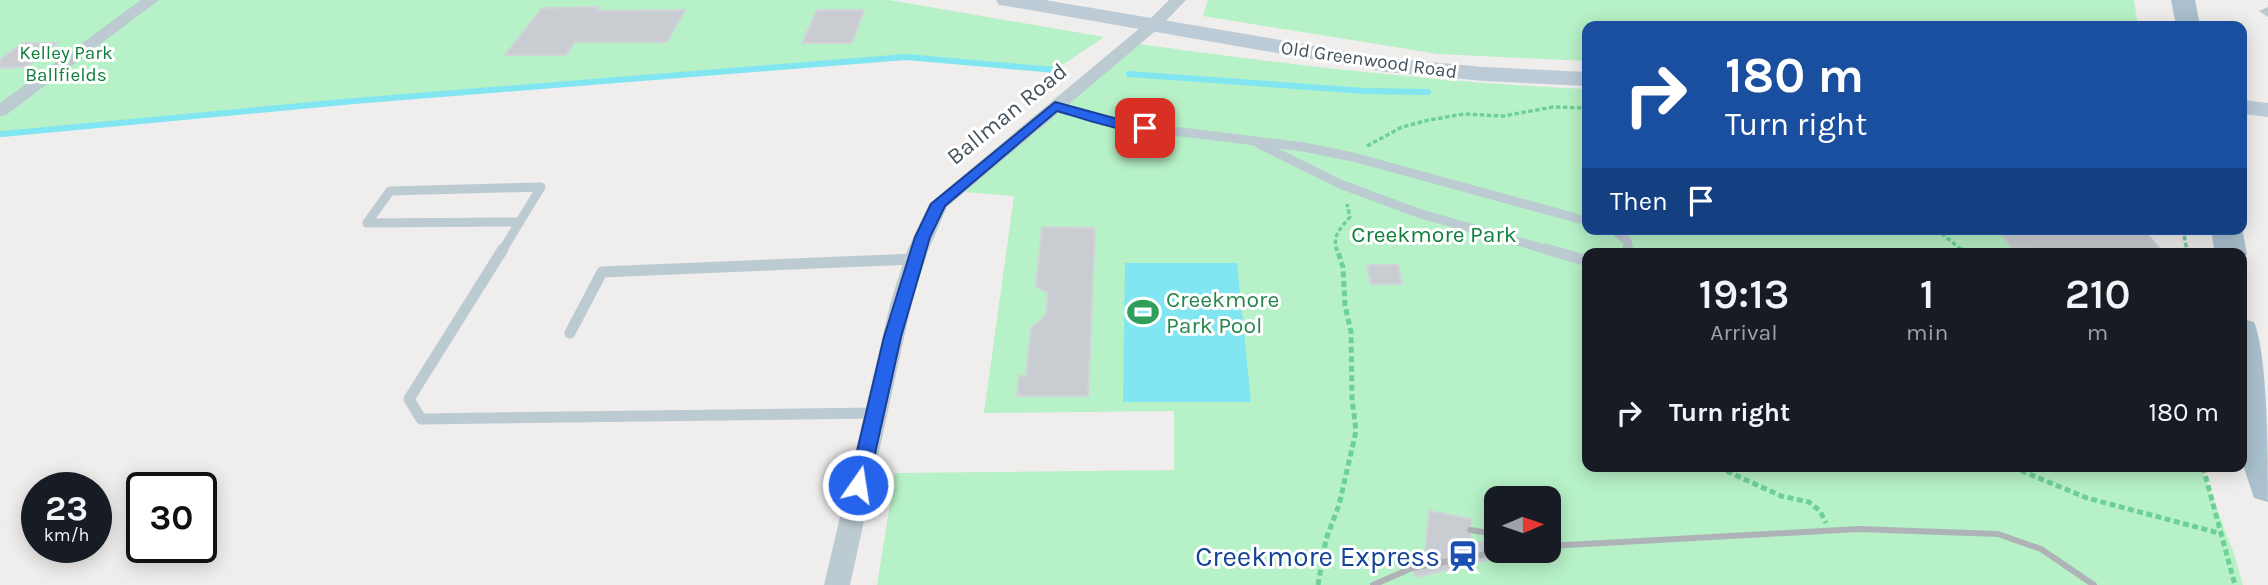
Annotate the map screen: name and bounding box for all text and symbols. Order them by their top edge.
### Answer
street label: Old Greenwood Road [1280,37,1458,83]
park label: Kelley Park Ballfields [19,42,113,86]
text: 180 m [1725,47,1864,104]
icon: right [1610,49,1701,140]
street label: Ballman Road [942,57,1072,171]
pin [1115,98,1175,158]
text: Turn right [1725,106,1867,143]
icon: arrive [1126,109,1164,147]
icon: arrive [1682,182,1720,220]
text: Then [1610,186,1668,217]
park label: Creekmore Park [1351,221,1517,248]
text: 19:13 [1698,269,1790,319]
text: 1 [1920,269,1934,319]
text: 210 [2065,269,2131,319]
place label: Creekmore Park Pool [1166,286,1279,339]
sports icon: Creekmore Park Pool [1126,295,1160,329]
text: Arrival [1710,319,1778,346]
text: min [1906,319,1948,346]
text: m [2087,319,2108,346]
icon: right [1610,394,1648,432]
text: Turn right [1669,397,1790,428]
text: 180 m [2149,397,2219,428]
position arrow [821,448,895,522]
speed limit sign: 30 [126,472,217,563]
north arrow [1484,486,1561,564]
map controls [1484,486,1561,563]
text: 23 [45,488,88,529]
text: km/h [44,524,89,546]
station icon: Creekmore Express [1446,539,1480,573]
place label: Creekmore Express [1195,540,1440,573]

